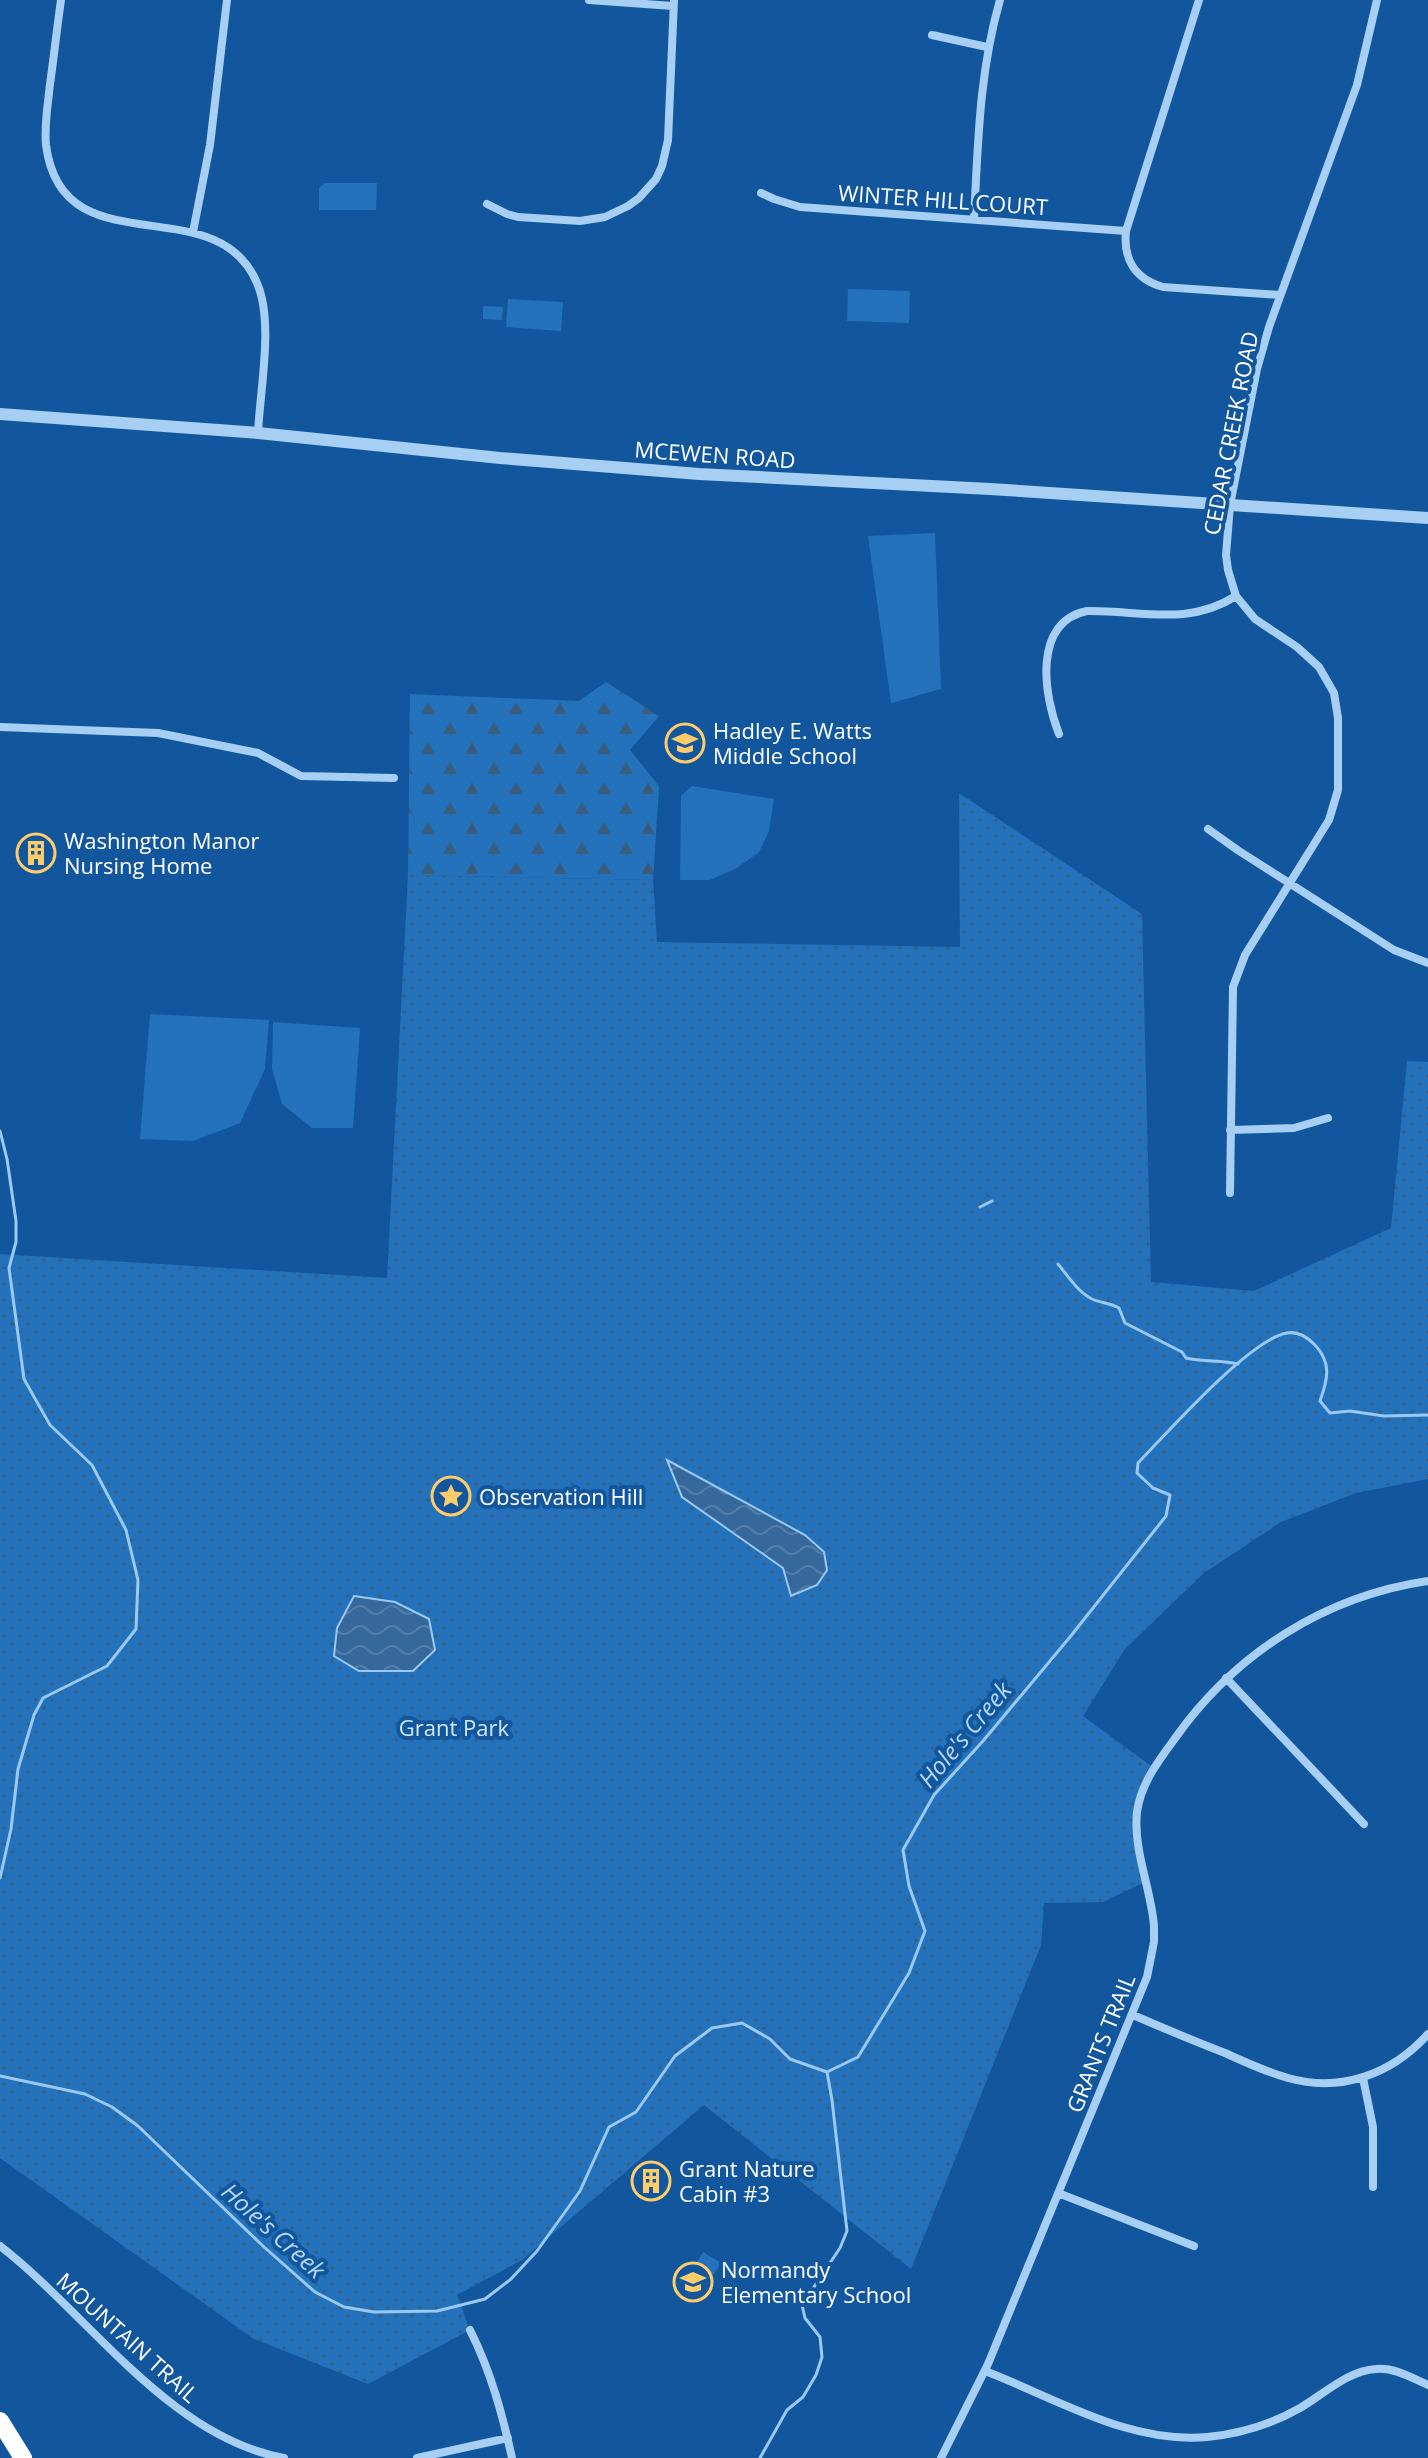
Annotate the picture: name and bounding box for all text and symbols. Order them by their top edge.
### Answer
street label: WINTER HILL COURT [837,177,1049,221]
street label: CEDAR CREEK ROAD [1196,329,1264,537]
street label: MCEWEN ROAD [634,433,796,475]
place label: Hadley E. Watts Middle School [713,715,872,770]
school or university icon: Hadley E. Watts Middle School [664,722,706,764]
place label: Washington Manor Nursing Home [64,825,260,880]
building icon: Washington Manor Nursing Home [15,832,57,874]
place icon: Observation Hill [430,1475,472,1517]
place label: Observation Hill [479,1481,643,1511]
water label: Hole's Creek [910,1673,1019,1794]
park label: Grant Park [399,1712,510,1742]
street label: GRANTS TRAIL [1059,1969,1141,2117]
place label: Grant Nature Cabin #3 [679,2153,815,2208]
building icon: Grant Nature Cabin #3 [630,2160,672,2202]
water label: Hole's Creek [215,2175,334,2286]
place label: Normandy Elementary School [721,2254,911,2309]
school or university icon: Normandy Elementary School [672,2261,714,2303]
street label: MOUNTAIN TRAIL [51,2265,205,2409]

